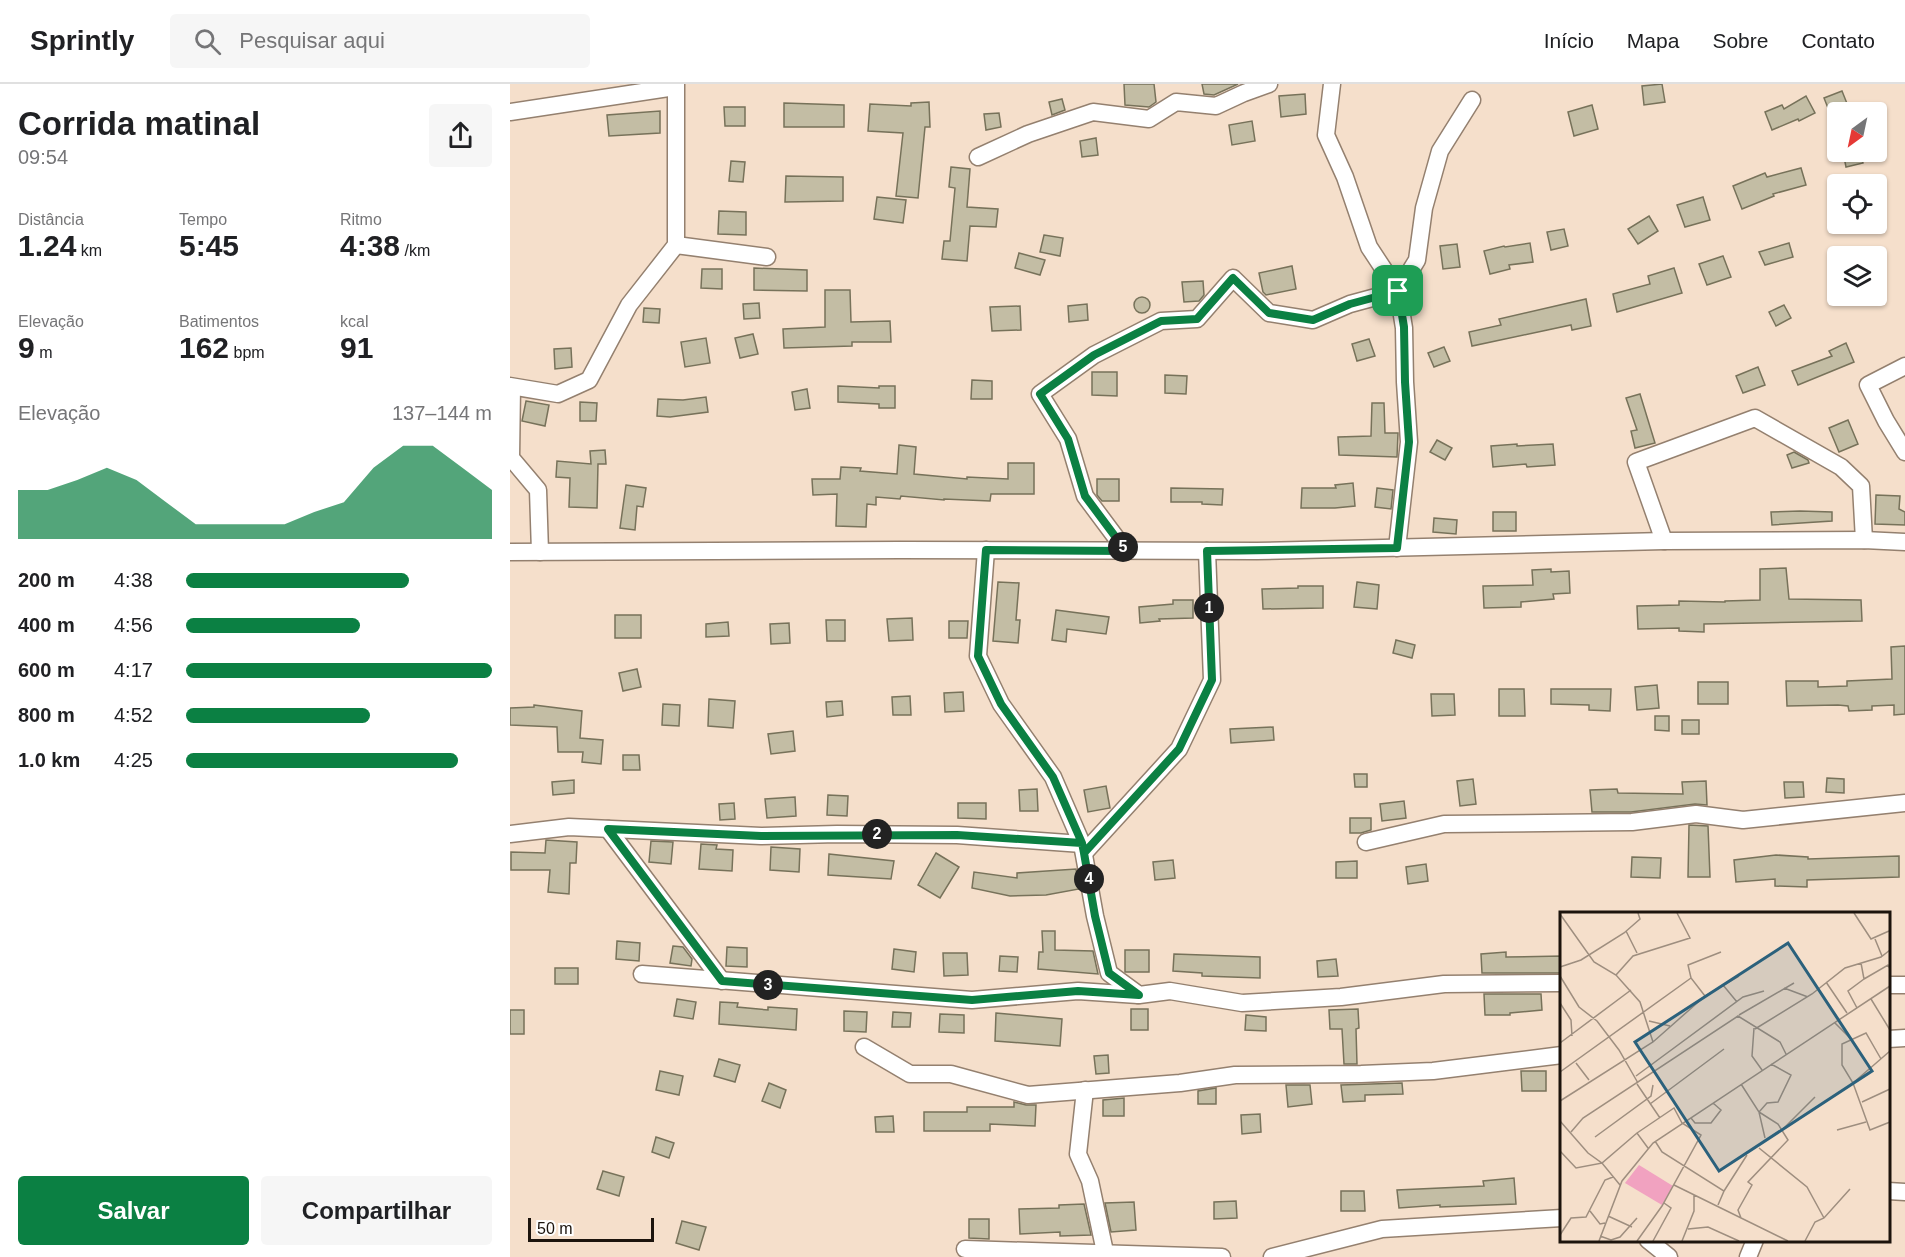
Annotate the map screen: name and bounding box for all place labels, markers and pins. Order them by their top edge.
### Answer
pin [1372,265,1423,316]
pin: 5 [1108,532,1138,562]
pin: 1 [1194,593,1224,623]
pin: 2 [862,819,892,849]
pin: 4 [1074,864,1104,894]
pin: 3 [753,970,783,1000]

